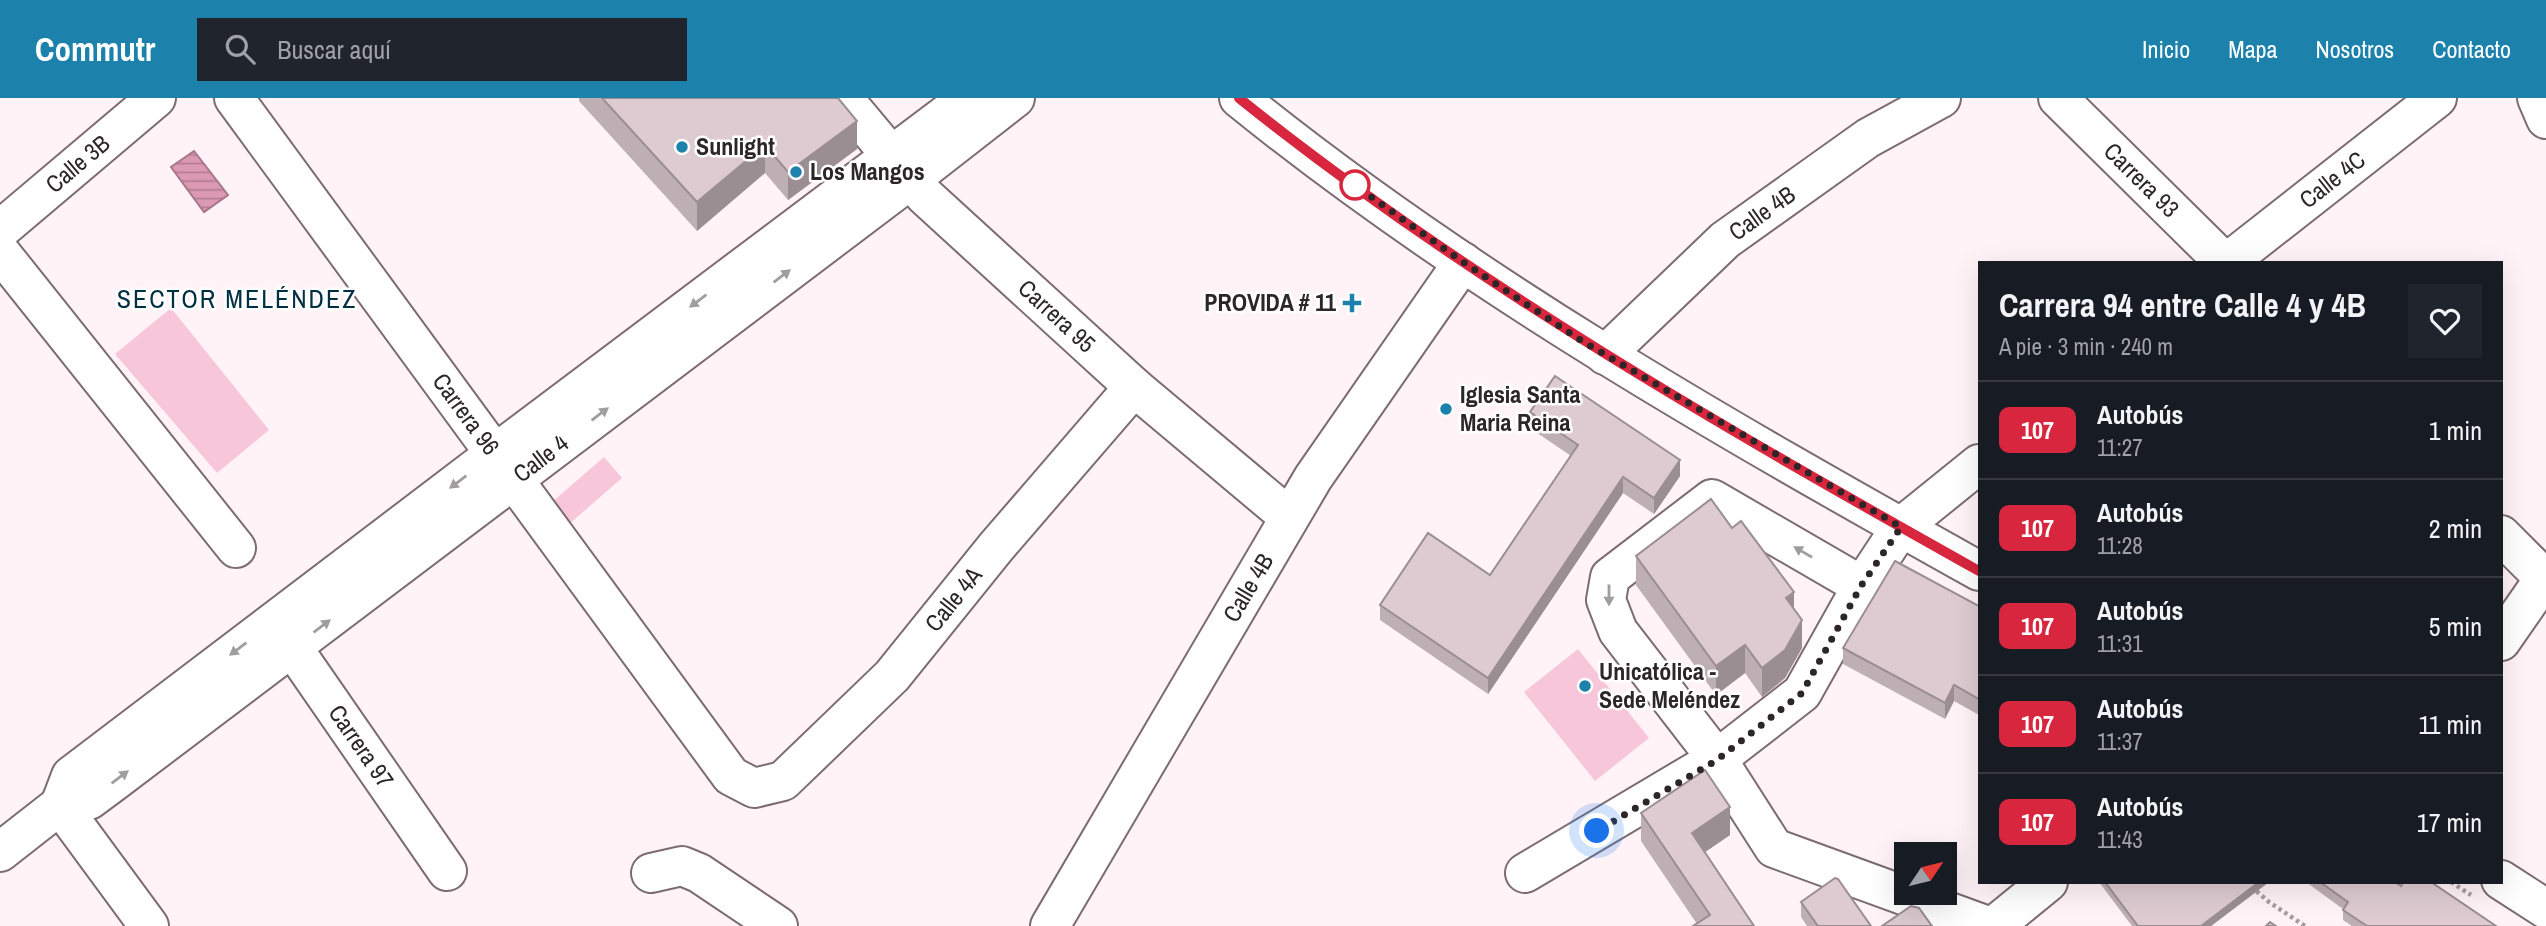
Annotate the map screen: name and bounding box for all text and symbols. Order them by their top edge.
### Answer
search box [197,18,687,81]
text: Commutr [35,27,155,71]
icon: search [221,30,259,68]
text: Buscar aquí [277,32,391,67]
text: Inicio [2142,33,2190,65]
text: Mapa [2228,33,2277,65]
text: Nosotros [2315,33,2394,65]
text: Contacto [2432,33,2511,65]
street label: Calle 3B [38,127,116,200]
place label: Sunlight [696,130,775,162]
street label: Carrera 93 [2097,135,2187,224]
marker: Sunlight [674,139,690,155]
street label: Calle 4C [2292,143,2372,215]
place label: Los Mangos [810,155,925,187]
marker: Los Mangos [788,164,804,180]
unlabelled marker [1340,170,1370,200]
street label: Calle 4B [1722,178,1801,247]
one-way arrow [773,270,791,284]
street label: Carrera 95 [1012,272,1103,359]
district label: SECTOR MELÉNDEZ [117,281,357,316]
text: Carrera 94 entre Calle 4 y 4B [1999,283,2366,327]
button: heart [2408,284,2482,358]
place label: PROVIDA # 11 [1204,286,1336,318]
marker: PROVIDA # 11 [1342,293,1362,313]
one-way arrow [689,294,708,308]
text: A pie · 3 min · 240 m [1999,331,2173,362]
street label: Carrera 96 [426,366,507,461]
place label: Iglesia Santa Maria Reina [1460,378,1580,438]
text: Autobús [2097,397,2183,432]
marker: Iglesia Santa Maria Reina [1438,401,1454,417]
one-way arrow [591,406,609,421]
text: 1 min [2429,413,2482,448]
text: 107 [2021,414,2054,446]
street label: Calle 4 [506,427,575,489]
text: 11:27 [2097,432,2143,463]
one-way arrow [449,474,467,489]
text: Autobús [2097,495,2183,530]
text: 2 min [2429,511,2482,546]
text: 107 [2021,512,2054,544]
text: 11:28 [2097,530,2143,561]
one-way arrow [1793,546,1812,558]
street label: Calle 4B [1215,547,1280,628]
street label: Calle 4A [917,559,989,638]
one-way arrow [1603,584,1615,606]
text: Autobús [2097,593,2183,628]
text: 5 min [2429,609,2482,644]
text: 107 [2021,610,2054,642]
one-way arrow [313,619,331,633]
text: 11:31 [2097,628,2143,659]
one-way arrow [229,642,247,656]
place label: Unicatólica - Sede Meléndez [1599,655,1740,715]
marker: Unicatólica - Sede Meléndez [1577,678,1593,694]
text: Autobús [2097,691,2183,726]
street label: Carrera 97 [322,698,402,794]
text: 11 min [2418,707,2482,742]
text: 107 [2021,708,2054,740]
text: 11:37 [2097,726,2143,757]
one-way arrow [111,770,130,784]
text: Autobús [2097,789,2183,824]
text: 17 min [2417,805,2482,840]
text: 107 [2021,806,2054,838]
your location [1579,813,1614,848]
text: 11:43 [2097,824,2143,855]
north arrow [1894,842,1956,905]
map controls [1894,842,1957,905]

